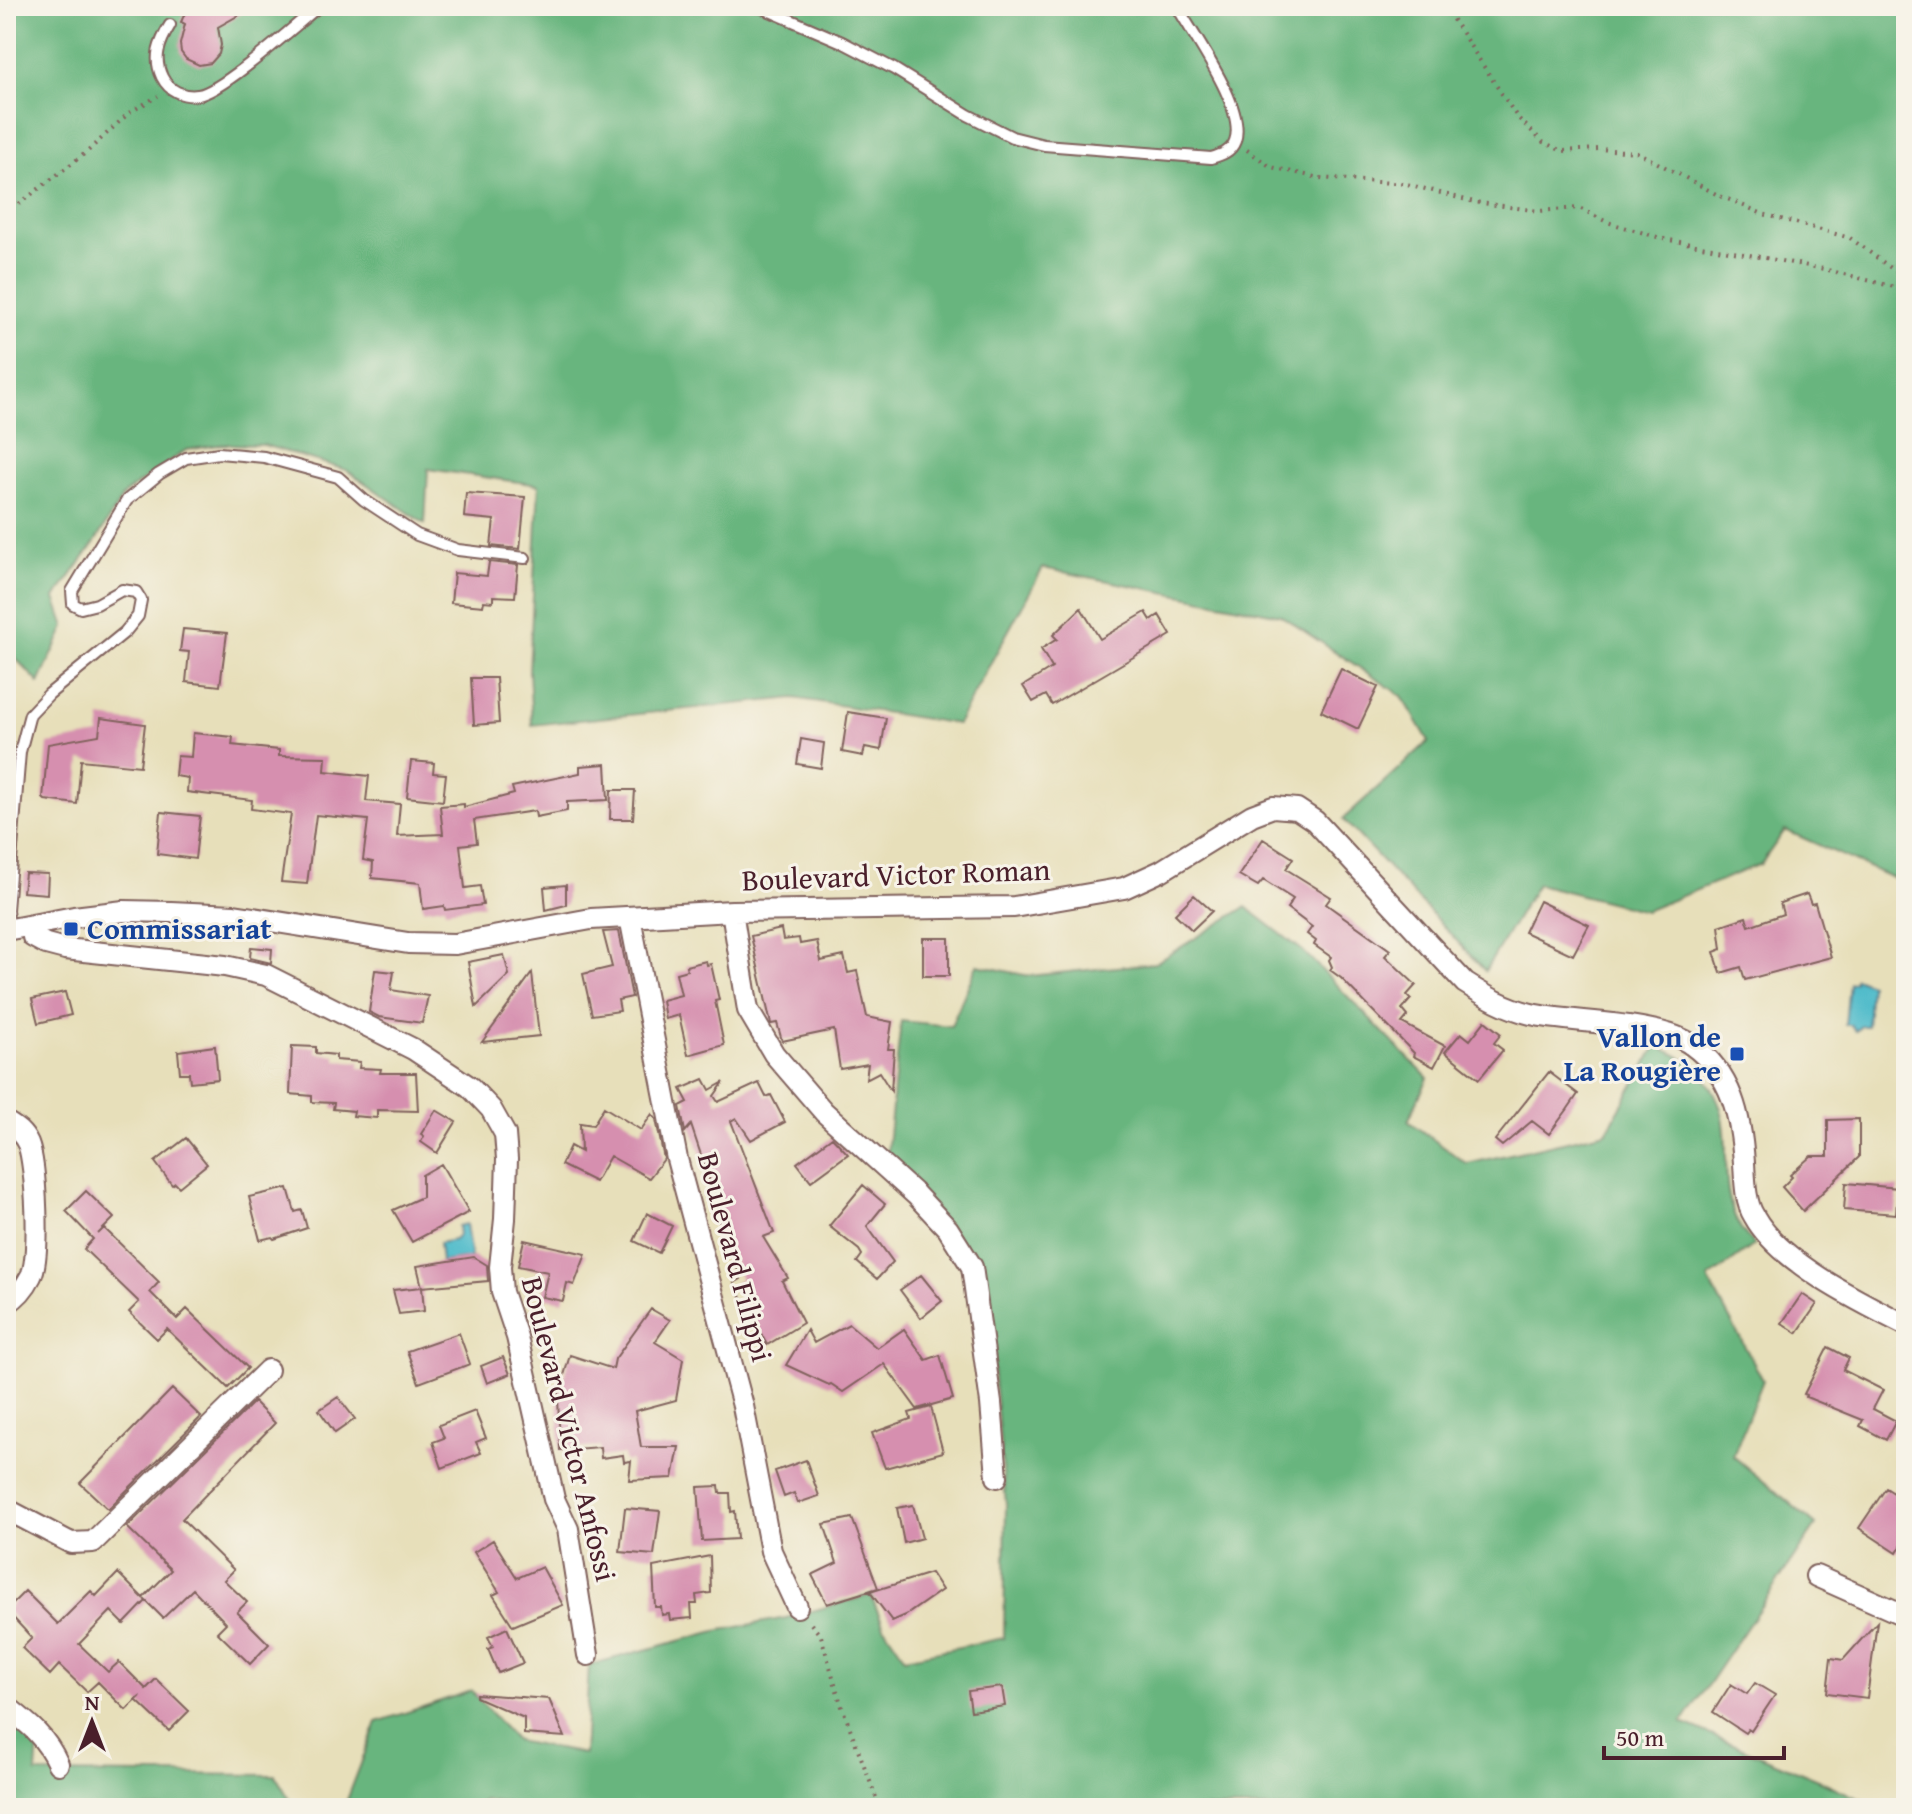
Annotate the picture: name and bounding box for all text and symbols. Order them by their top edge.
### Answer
street label: Boulevard Victor Roman [741,847,1051,901]
place label: Commissariat [87,906,272,950]
marker: Commissariat [62,920,80,938]
place label: Vallon de La Rougière [1564,1014,1721,1092]
marker: Vallon de La Rougière [1728,1045,1746,1063]
street label: Boulevard Filippi [687,1147,785,1366]
street label: Boulevard Victor Anfossi [511,1272,629,1586]
north arrow [52,1682,132,1762]
text: N [85,1686,100,1718]
scale bar [1604,1710,1784,1760]
text: 50 m [1616,1720,1664,1755]

